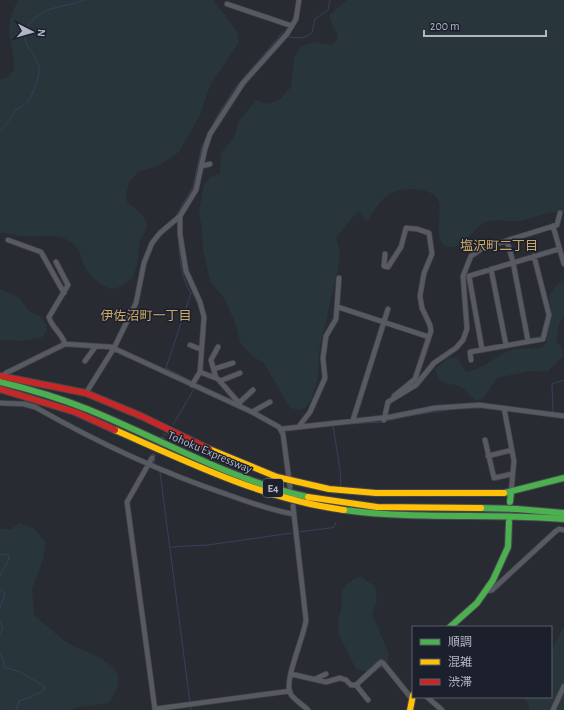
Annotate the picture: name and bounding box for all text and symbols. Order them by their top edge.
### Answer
north arrow [12,12,52,52]
scale bar [424,12,546,38]
text: 200 m [430,20,460,32]
text: N [36,29,47,37]
district label: 塩沢町二丁目 [460,238,538,253]
district label: 伊佐沼町一丁目 [100,309,192,323]
street label: Tohoku Expressway [166,429,254,476]
road number: E4 [263,479,283,497]
legend [412,626,552,698]
text: 順調 [448,636,472,648]
text: 混雑 [448,655,472,668]
text: 渋滞 [448,676,472,688]

